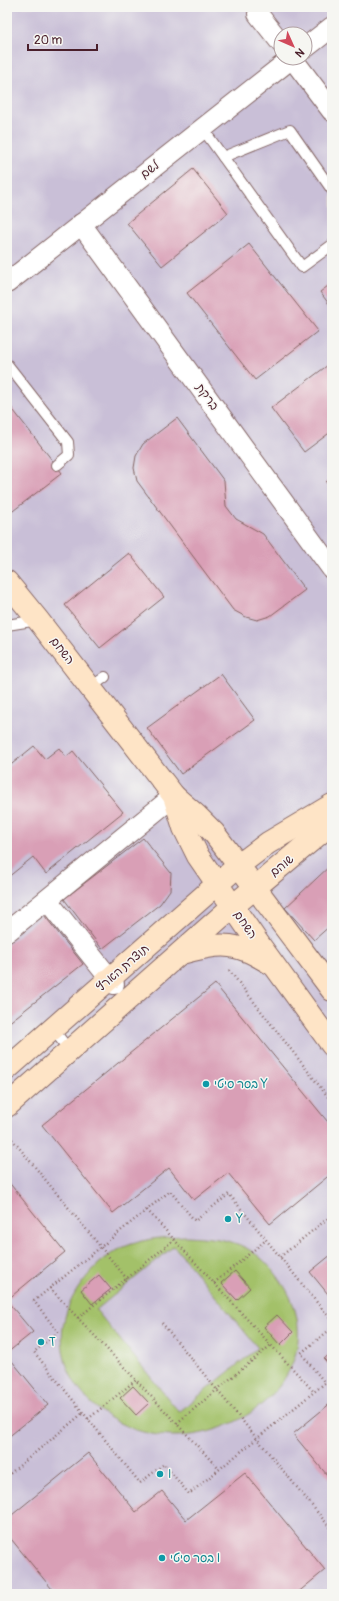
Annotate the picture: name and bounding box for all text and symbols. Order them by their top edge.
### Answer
scale bar [28,26,97,52]
north arrow [273,26,313,66]
text: 20 m [34,33,63,48]
text: N [292,45,307,60]
street label: לשם [138,157,164,182]
street label: ברקת [192,380,222,413]
street label: השחם [47,634,77,668]
street label: שוהם [267,852,297,880]
street label: השחם [230,908,260,942]
street label: תוצרת הארץ [94,941,152,995]
place label: בסר סיטי Y [214,1077,268,1092]
marker: בסר סיטי Y [201,1079,211,1089]
place label: Y [235,1212,243,1227]
marker: Y [223,1214,233,1224]
place label: T [49,1335,56,1350]
marker: T [36,1337,46,1347]
place label: I [168,1467,171,1482]
marker: I [155,1469,165,1479]
place label: בסר סיטי I [170,1551,220,1566]
marker: בסר סיטי I [157,1553,167,1563]

